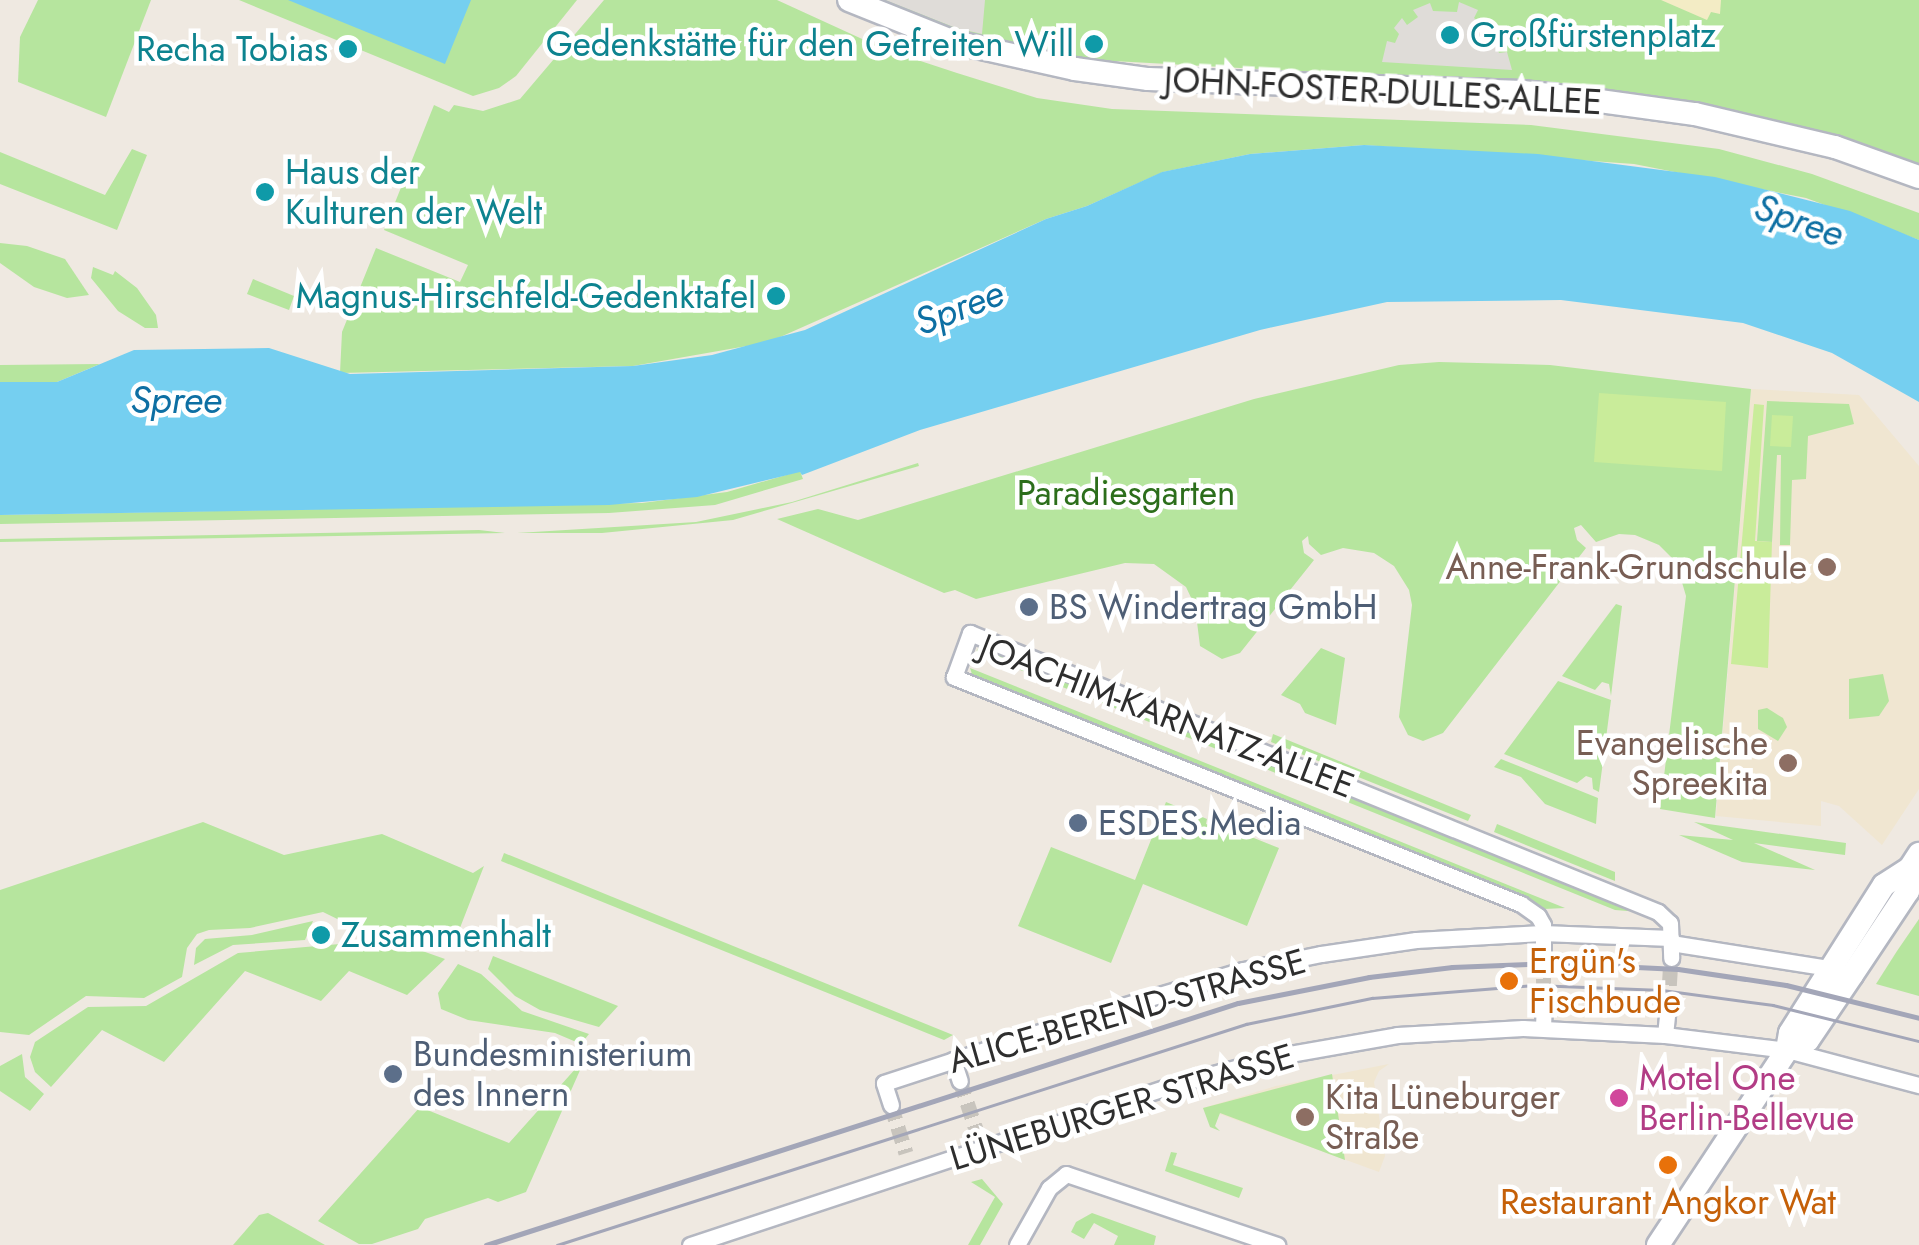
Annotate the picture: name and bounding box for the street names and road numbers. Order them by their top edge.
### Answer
street label: JOHN-FOSTER-DULLES-ALLEE [1163,59,1603,123]
street label: JOACHIM-KARNATZ-ALLEE [974,625,1360,807]
street label: ALICE-BEREND-STRASSE [944,940,1310,1082]
street label: LÜNEBURGER STRASSE [945,1035,1299,1179]

